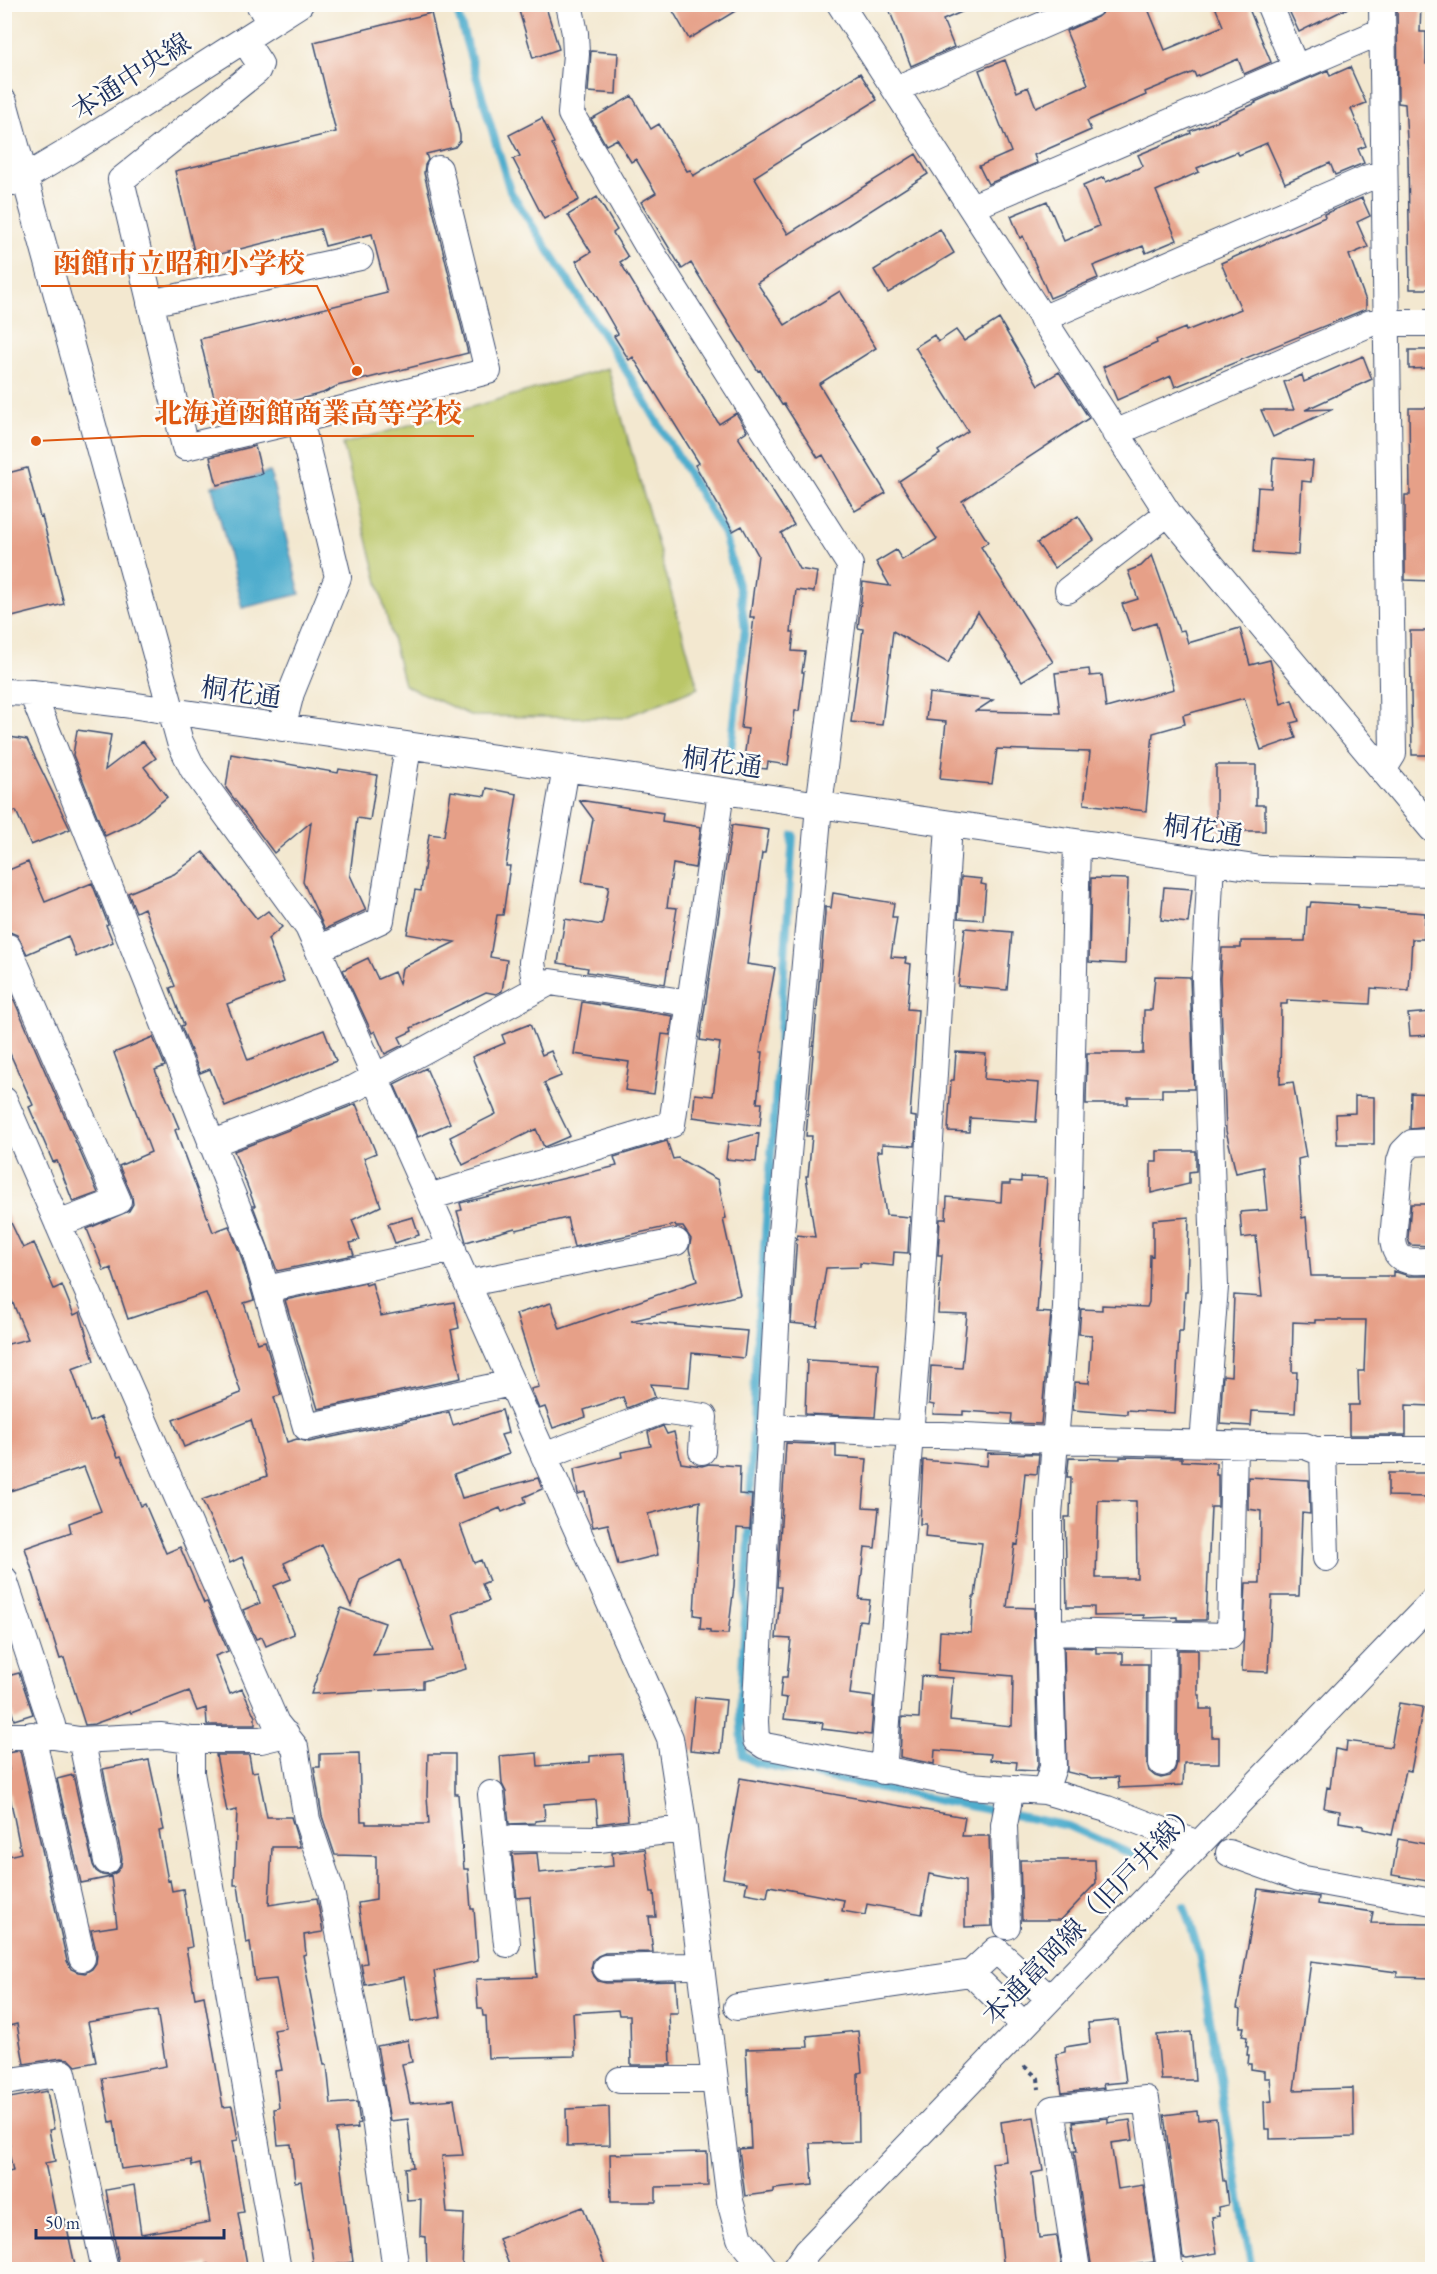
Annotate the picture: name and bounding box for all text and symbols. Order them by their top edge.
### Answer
street label: 本通中央線 [65,25,197,127]
callout: 函館市立昭和小学校 [41,240,317,286]
text: 函館市立昭和小学校 [53,245,305,281]
callout: 北海道函館商業高等学校 [142,390,474,436]
text: 北海道函館商業高等学校 [154,395,462,431]
street label: 桐花通 [198,669,284,715]
street label: 桐花通 [679,739,765,785]
street label: 桐花通 [1160,807,1246,853]
street label: 本通富岡線（旧戸井線） [974,1794,1206,2032]
scale bar [36,2202,224,2240]
text: 50 m [45,2211,80,2234]

